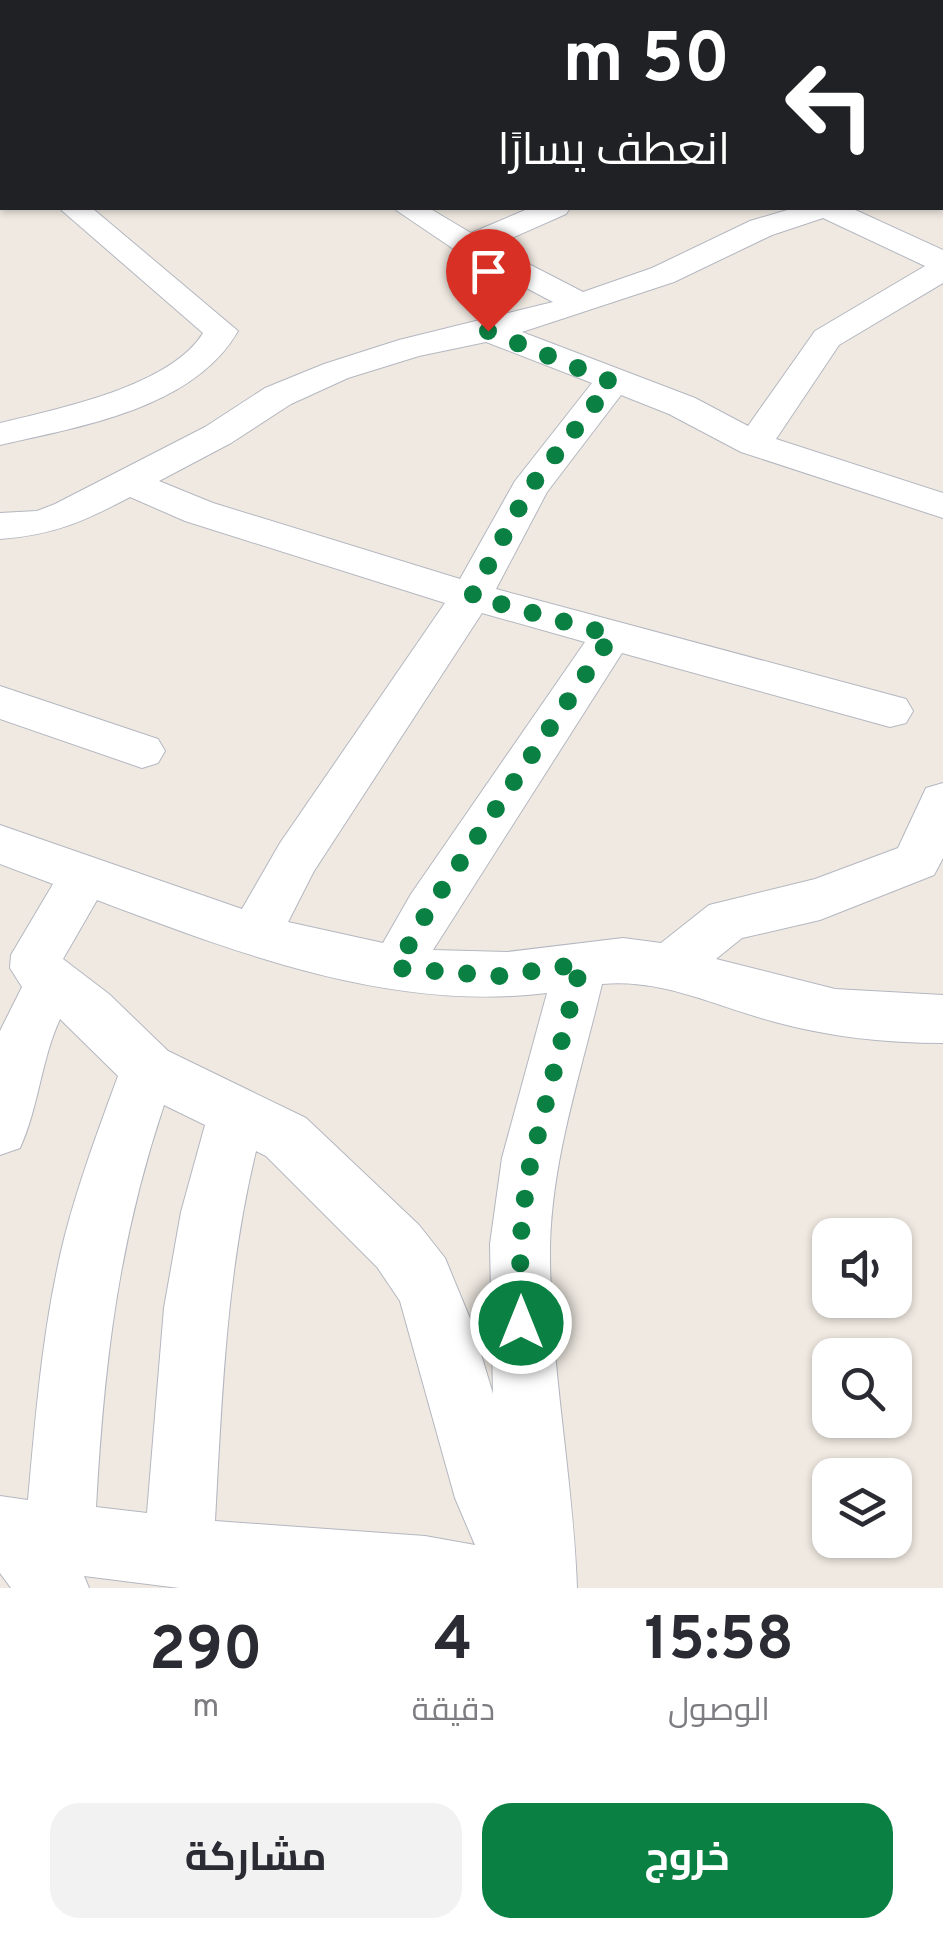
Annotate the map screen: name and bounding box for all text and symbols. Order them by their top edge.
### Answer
text: 50 m [563,18,730,107]
icon: left [765,40,895,170]
text: انعطف يسارًا [498,124,730,181]
pin [446,229,531,332]
icon: arrive [461,244,516,299]
map controls [812,1218,912,1558]
button: sound [812,1218,912,1318]
position arrow [469,1271,573,1375]
button: search [812,1338,912,1438]
button: layers [812,1458,912,1558]
text: 4 [434,1605,473,1681]
text: 15:58 [644,1605,794,1681]
text: 290 [149,1615,262,1691]
text: m [192,1688,219,1728]
text: دقيقة [412,1692,495,1732]
text: الوصول [668,1692,770,1732]
button: مشاركة [50,1803,462,1918]
button: خروج [482,1803,893,1918]

